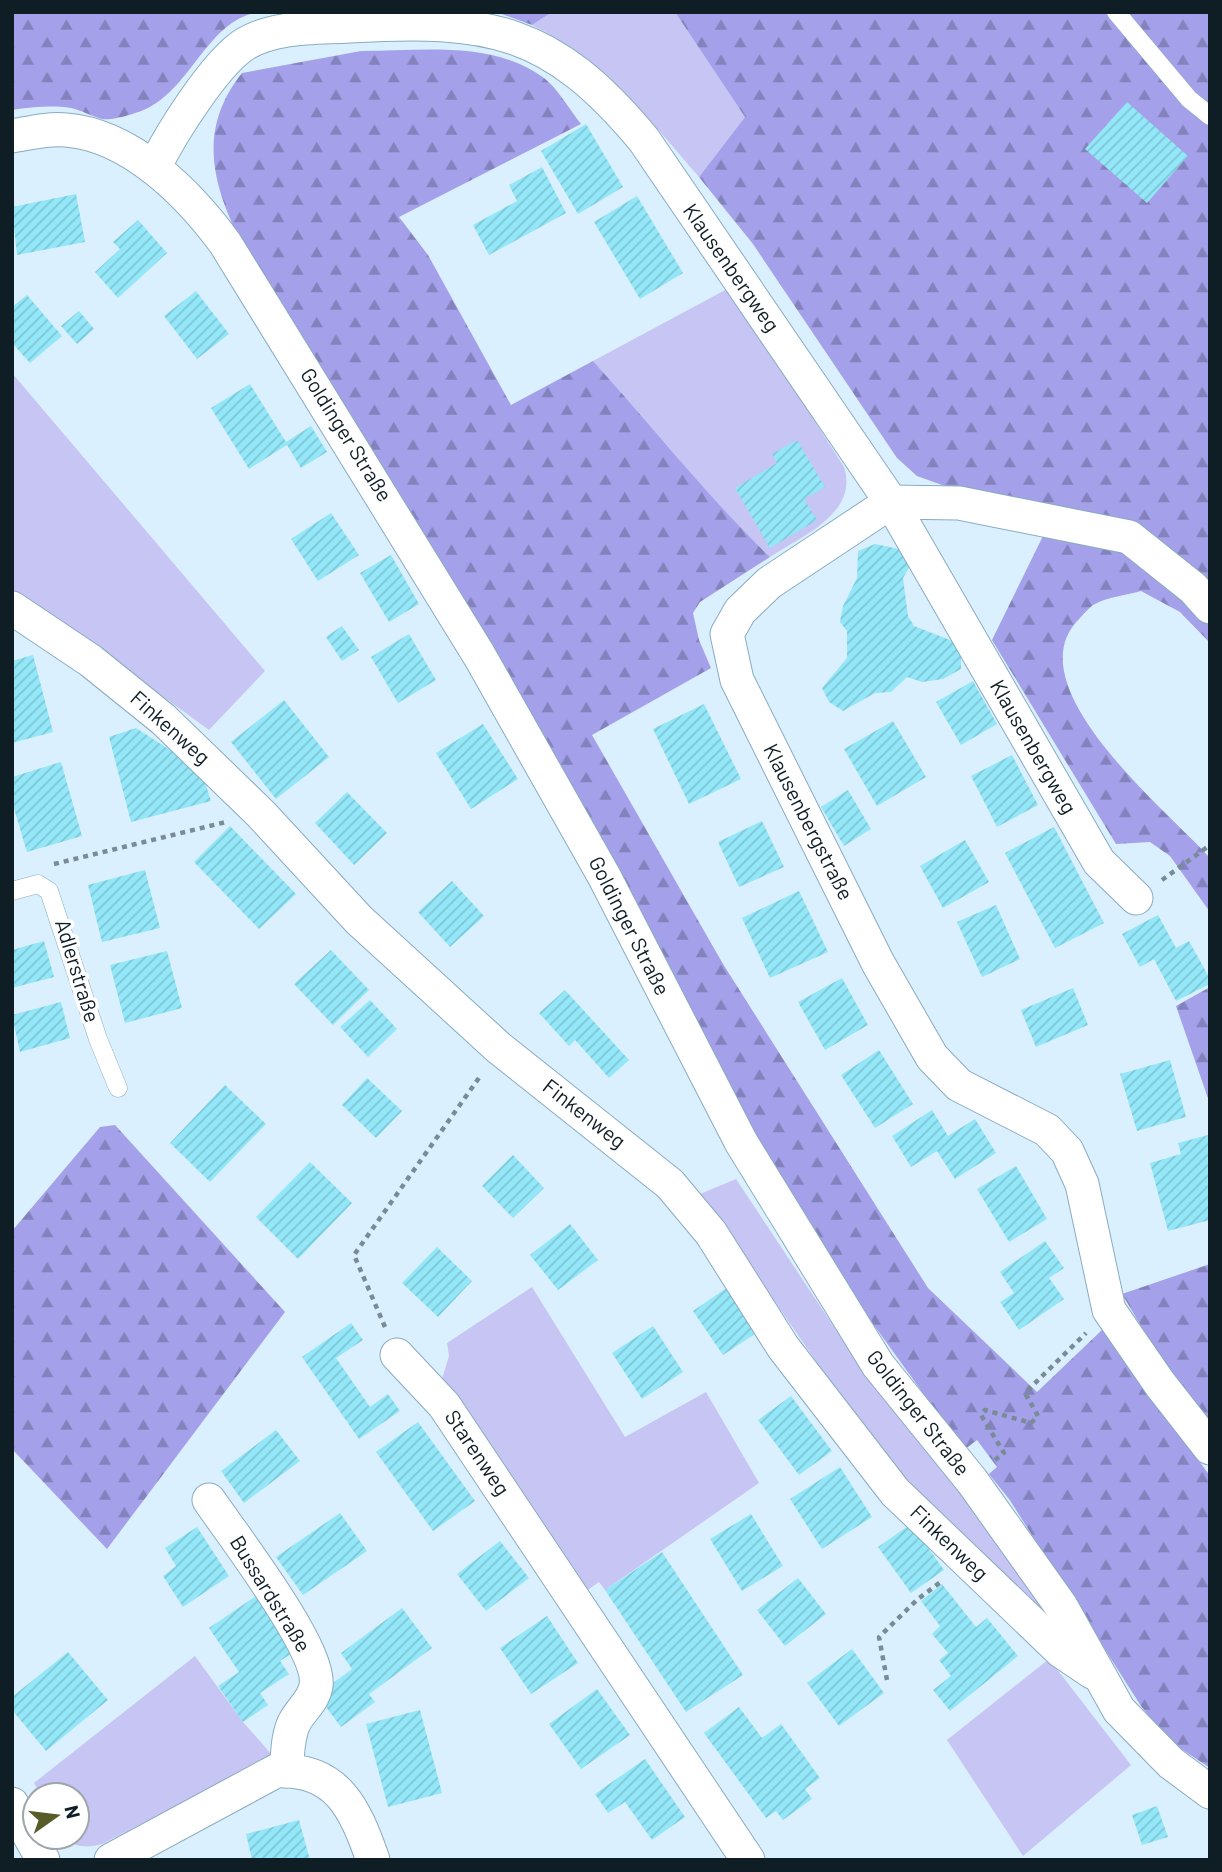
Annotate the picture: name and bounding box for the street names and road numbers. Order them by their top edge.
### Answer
street label: Klausenbergweg [679,198,786,336]
street label: Goldinger Straße [296,363,398,506]
street label: Klausenbergweg [986,675,1083,818]
street label: Finkenweg [126,685,216,769]
street label: Klausenbergstraße [759,739,860,904]
street label: Goldinger Straße [585,852,676,999]
street label: Adlerstraße [51,916,106,1025]
street label: Finkenweg [539,1073,631,1153]
street label: Goldinger Straße [862,1344,976,1480]
street label: Starenweg [441,1405,516,1500]
street label: Finkenweg [906,1499,994,1585]
street label: Bussardstraße [226,1530,317,1656]

